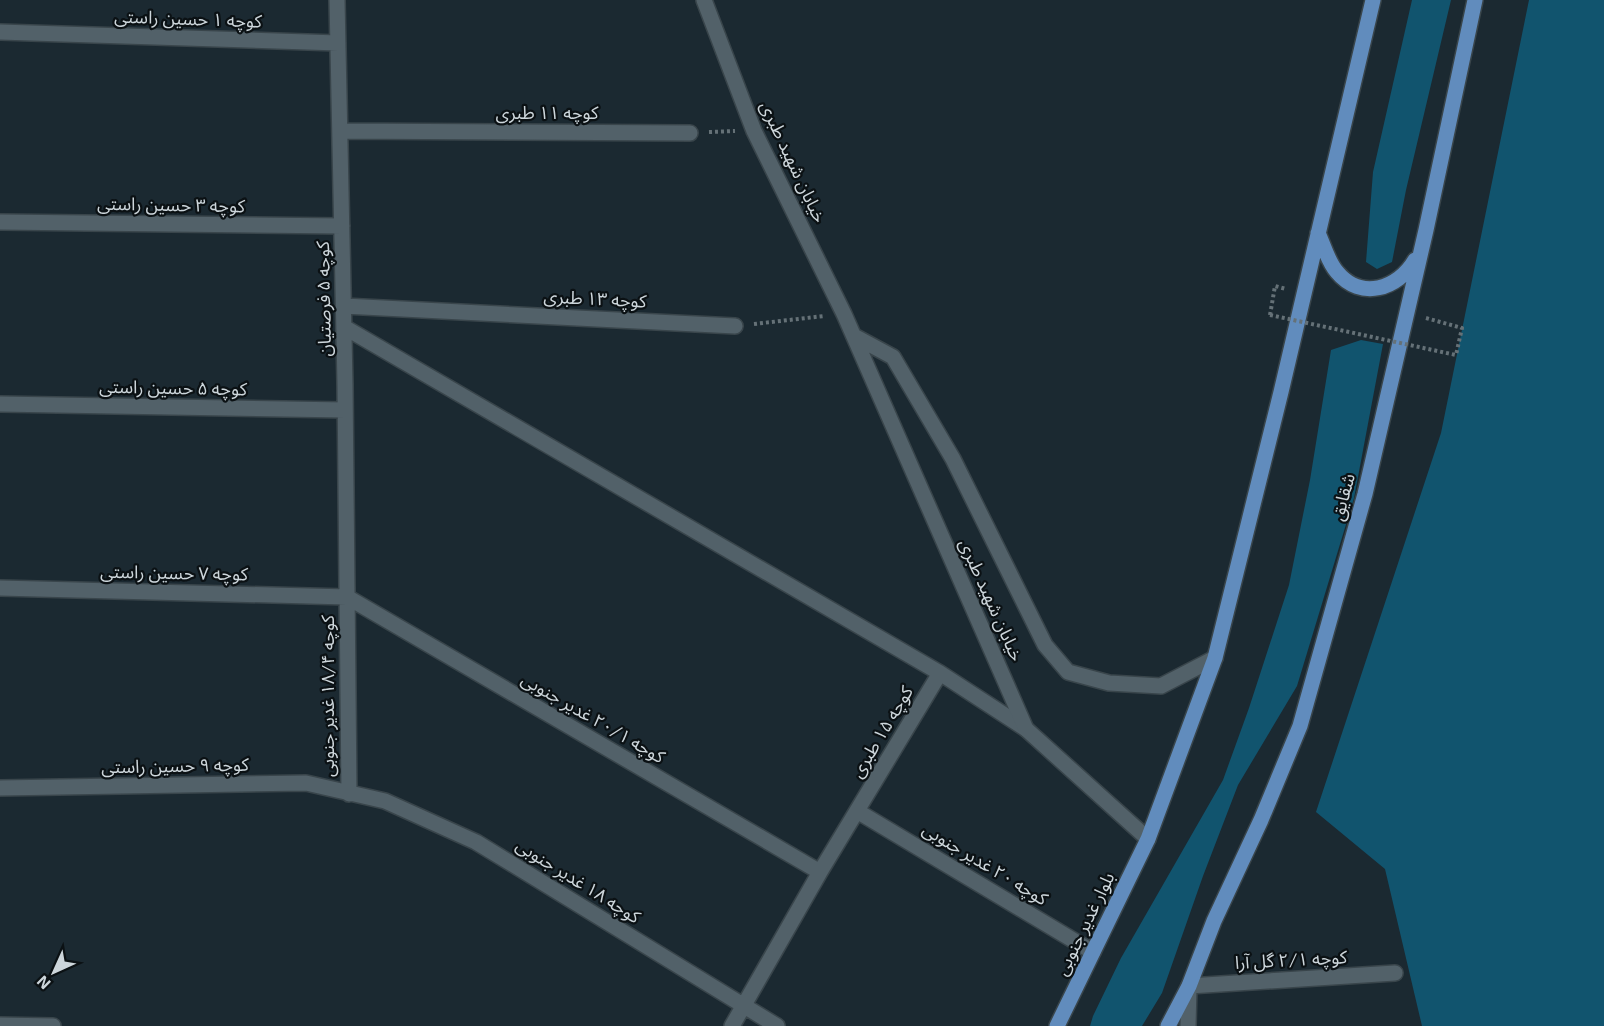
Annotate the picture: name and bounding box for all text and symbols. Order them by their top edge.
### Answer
street label: کوچه ۱ حسین راستی [114,4,263,33]
street label: خیابان شهید طبری [755,97,832,226]
street label: کوچه ۱۱ طبری [495,101,599,124]
street label: کوچه ۳ حسین راستی [97,192,246,217]
street label: کوچه ۵ فرصتیان [311,240,336,357]
street label: کوچه ۱۳ طبری [543,284,648,313]
street label: کوچه ۵ حسین راستی [99,375,248,400]
street label: شقایق [1325,471,1360,523]
street label: خیابان شهید طبری [954,535,1029,665]
street label: کوچه ۷ حسین راستی [100,560,249,585]
street label: کوچه ۱۸/۴ غدیر جنوبی [316,614,339,777]
street label: کوچه ۲۰/۱ غدیر جنوبی [517,667,670,768]
street label: کوچه ۱۵ طبری [845,681,918,782]
street label: کوچه ۹ حسین راستی [101,753,250,778]
street label: کوچه ۲۰ غدیر جنوبی [918,817,1053,910]
street label: کوچه ۱۸ غدیر جنوبی [512,833,645,928]
street label: بلوار غدیر جنوبی [1050,868,1119,979]
north arrow [24,942,84,1002]
street label: کوچه ۲/۱ گل آرا [1234,945,1348,974]
text: N [32,972,54,994]

